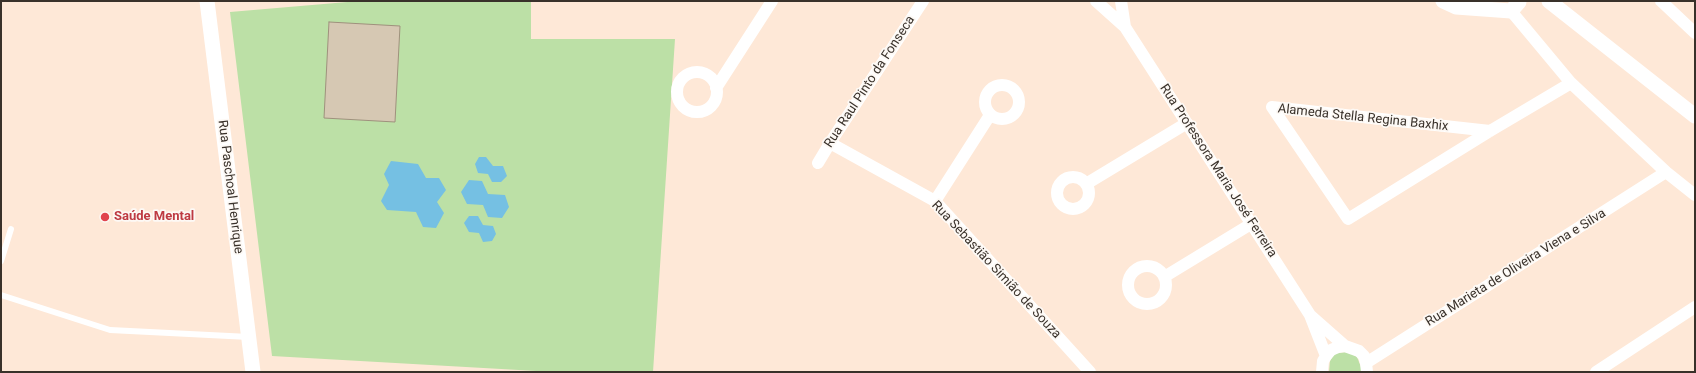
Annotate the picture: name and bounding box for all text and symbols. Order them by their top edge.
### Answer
street label: Rua Raul Pinto da Fonseca [821,13,919,151]
street label: Rua Professora Maria José Ferreira [1156,81,1280,261]
street label: Alameda Stella Regina Baxhix [1277,101,1449,135]
street label: Rua Paschoal Henrique [214,119,246,255]
street label: Rua Sebastião Simião de Souza [928,198,1064,342]
street label: Rua Marieta de Oliveira Viena e Silva [1423,206,1609,330]
place label: Saúde Mental [114,209,194,225]
marker: Saúde Mental [99,211,111,223]

